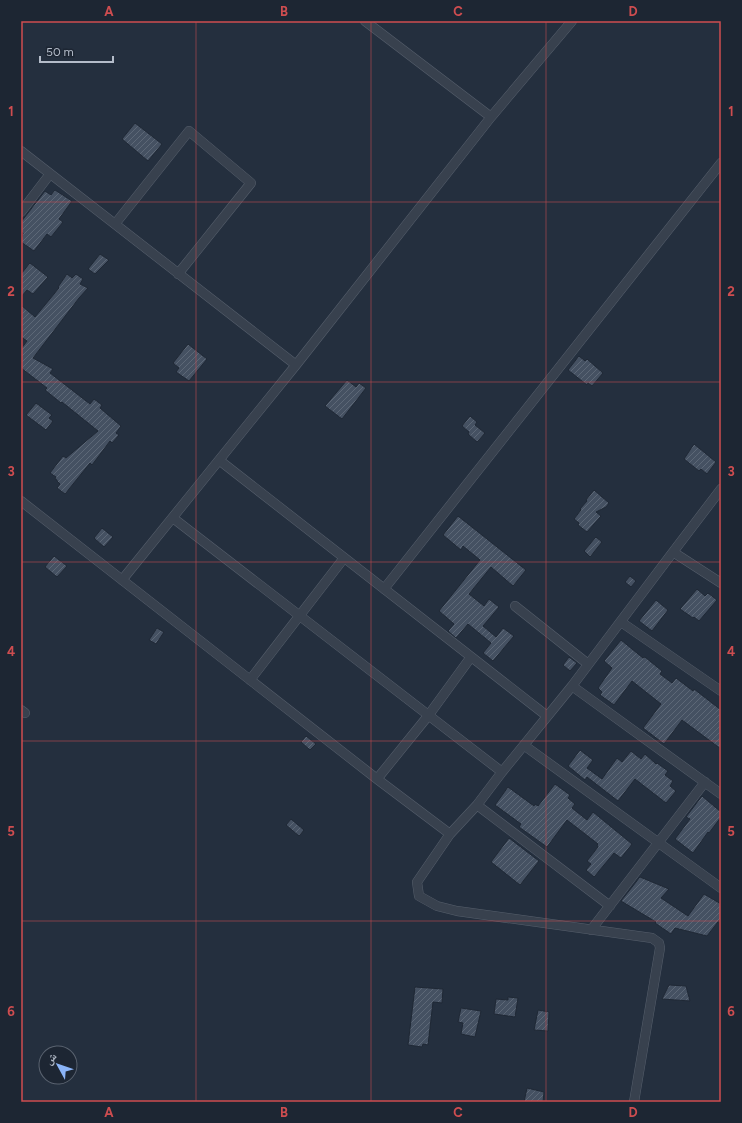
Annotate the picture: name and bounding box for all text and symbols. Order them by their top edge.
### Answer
text: A [104,4,114,19]
text: B [280,4,288,19]
text: C [453,4,463,19]
text: D [628,4,638,19]
scale bar [40,38,113,64]
text: 50 m [46,45,74,59]
text: 1 [8,104,14,119]
text: 1 [728,104,734,119]
text: 2 [7,284,15,299]
text: 2 [727,284,735,299]
text: 3 [7,464,15,479]
text: 3 [727,464,735,479]
text: 4 [7,644,15,659]
text: 4 [727,644,735,659]
text: 5 [7,824,15,839]
text: 5 [727,824,735,839]
text: 6 [7,1004,15,1019]
text: 6 [727,1004,735,1019]
north arrow [38,1045,78,1085]
text: ش [42,1050,60,1068]
text: A [104,1105,114,1120]
text: B [280,1105,288,1120]
text: C [453,1105,463,1120]
text: D [628,1105,638,1120]

